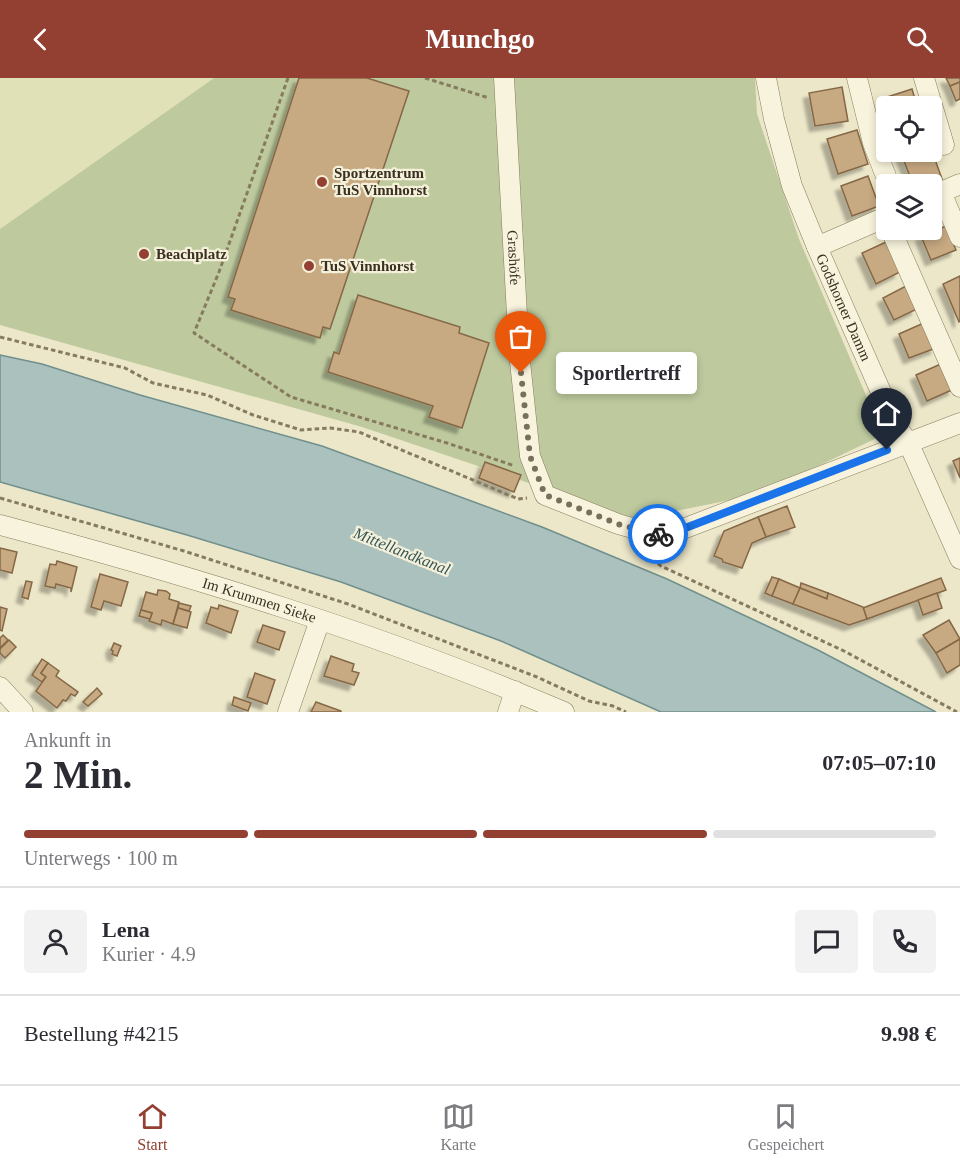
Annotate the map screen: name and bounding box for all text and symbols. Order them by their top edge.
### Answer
icon: back [24,23,57,56]
icon: search [903,23,936,56]
text: Munchgo [425,24,535,54]
map controls [876,96,942,240]
button: locate [876,96,942,162]
place label: Sportzentrum TuS Vinnhorst [334,165,427,198]
button: layers [876,174,942,240]
marker: Sportzentrum TuS Vinnhorst [315,175,329,189]
street label: Grashöfe [504,230,523,286]
place label: Beachplatz [156,246,227,262]
marker: Beachplatz [137,247,151,261]
street label: Godshorner Damm [813,251,874,364]
place label: TuS Vinnhorst [321,258,414,274]
marker: TuS Vinnhorst [302,259,316,273]
pin [495,311,546,373]
icon: bag [504,320,537,353]
callout: Sportlertreff [557,352,698,394]
text: Sportlertreff [572,362,681,384]
pin [861,388,912,450]
icon: home [870,397,903,430]
courier [628,504,688,564]
icon: bike [642,518,675,551]
water label: Mittellandkanal [351,524,453,578]
street label: Im Krummen Sieke [201,575,319,626]
text: Ankunft in [24,729,111,751]
text: 07:05–07:10 [822,750,936,775]
text: 2 Min. [24,753,132,796]
text: Unterwegs · 100 m [24,847,178,869]
button: person [24,910,87,973]
button: chat [795,910,858,973]
button: phone [873,910,936,973]
text: Lena [102,917,150,942]
text: Kurier · 4.9 [102,943,196,965]
text: Bestellung #4215 [24,1021,179,1046]
text: 9.98 € [881,1021,936,1046]
tab: Start [136,1100,169,1154]
tab: Karte [441,1100,476,1154]
tab: Gespeichert [748,1100,824,1154]

